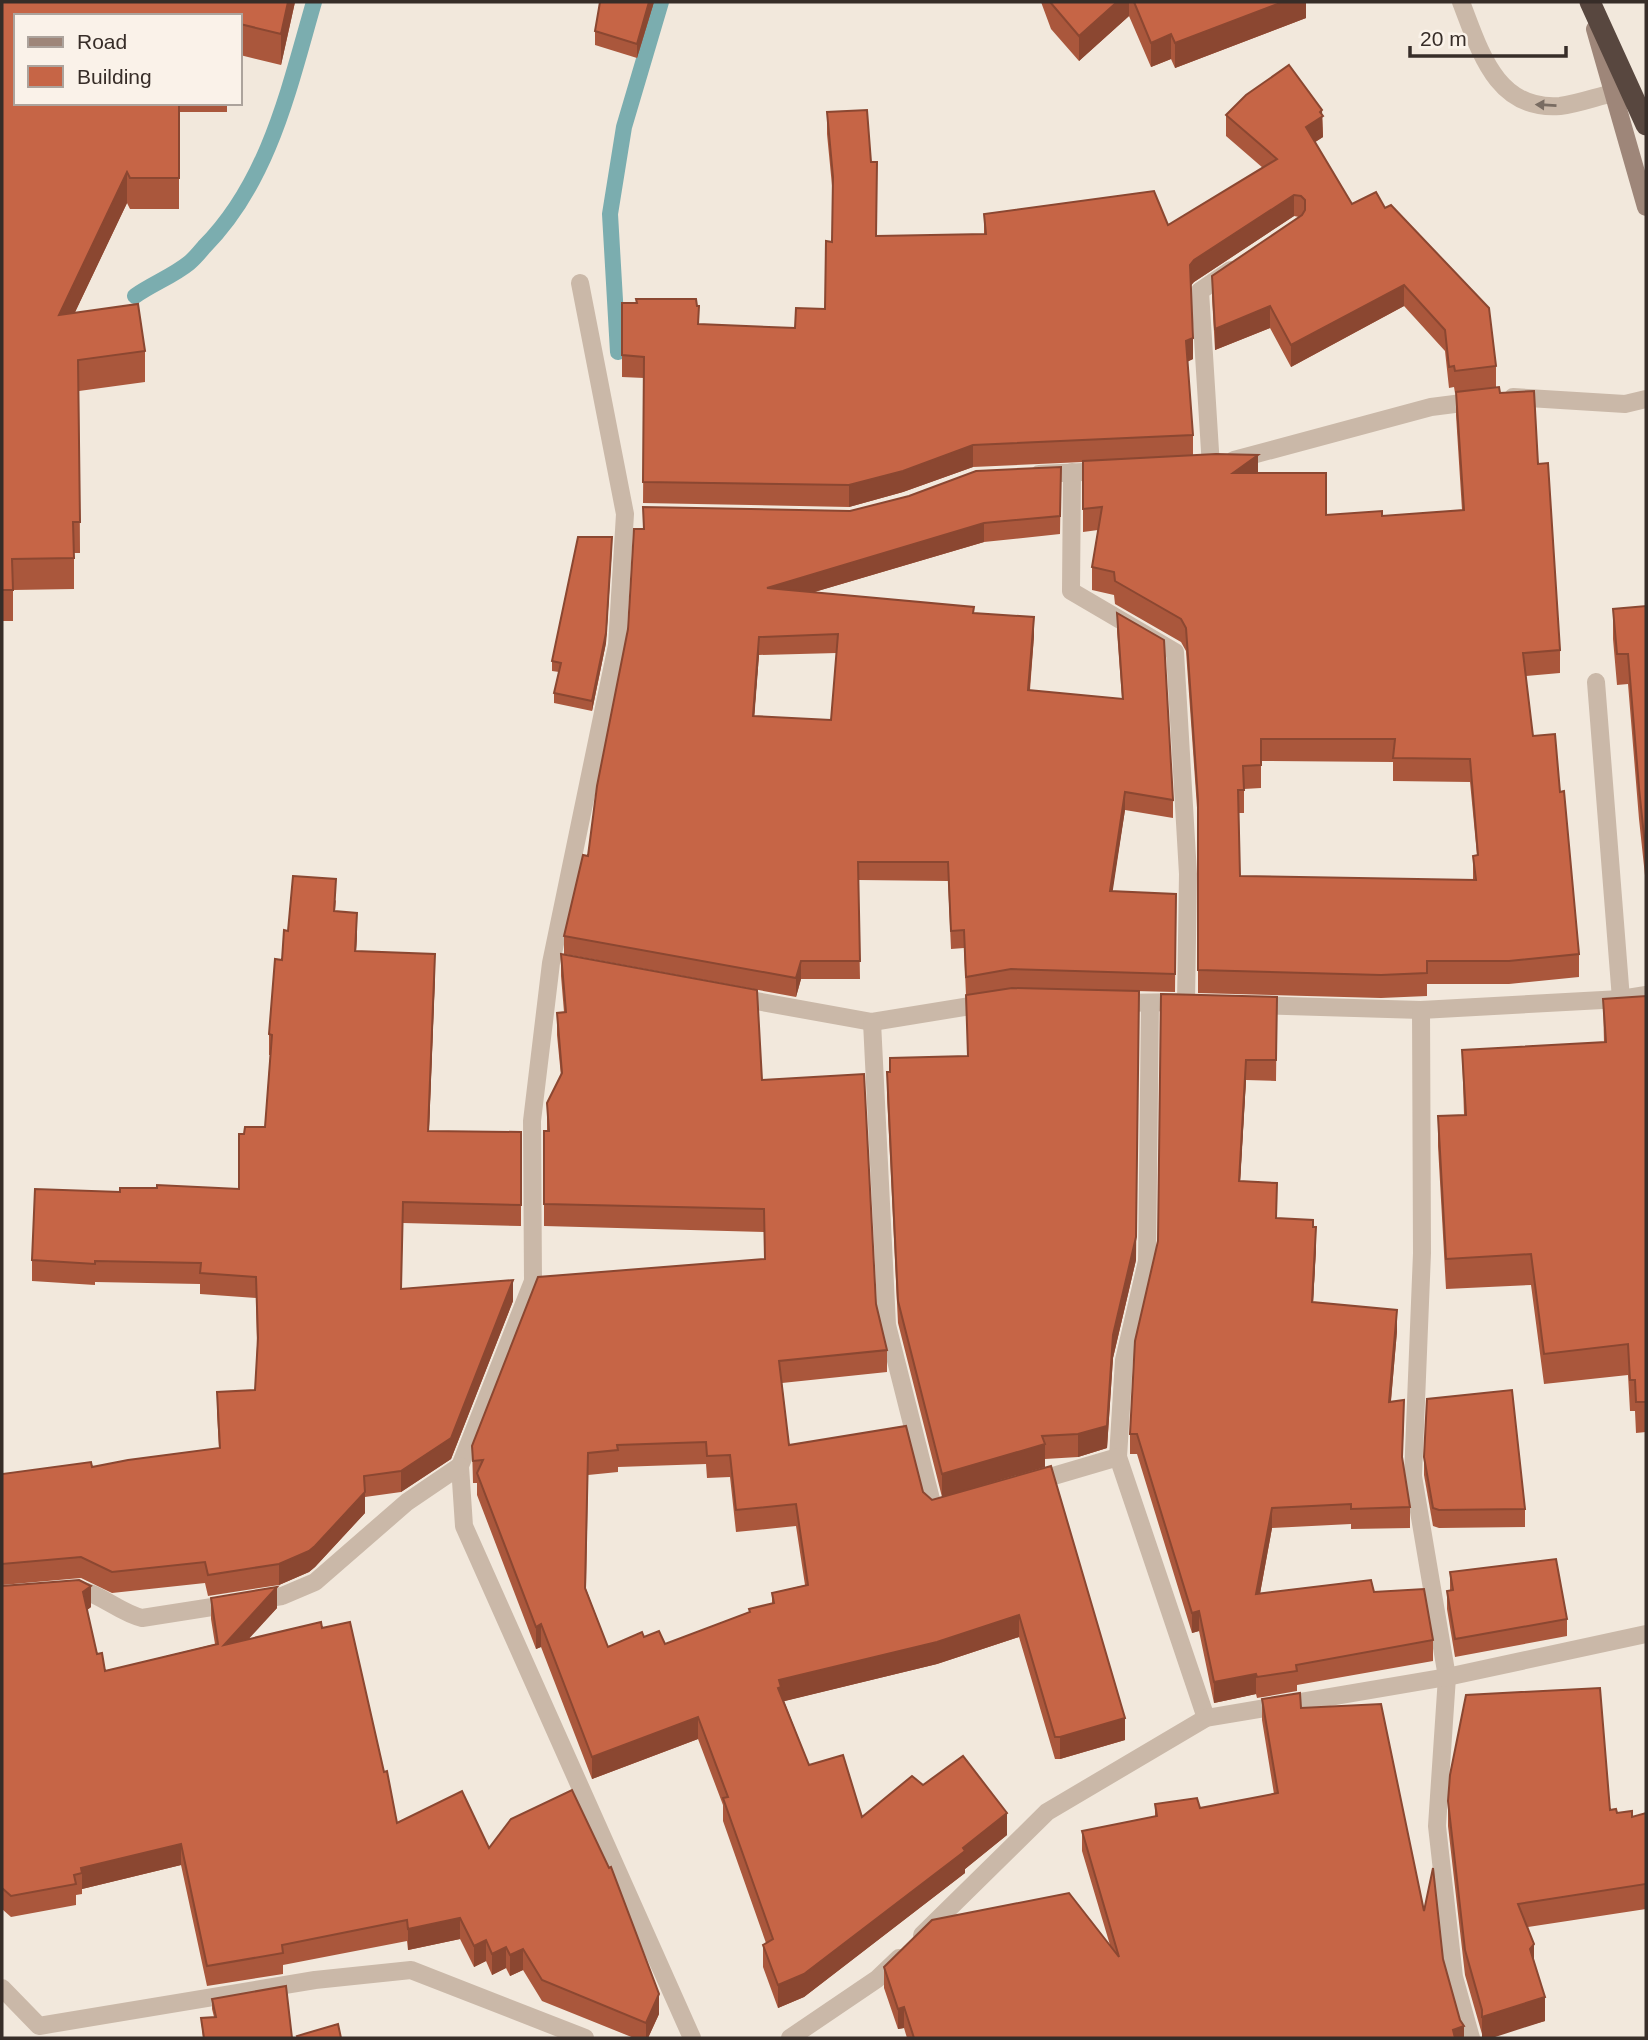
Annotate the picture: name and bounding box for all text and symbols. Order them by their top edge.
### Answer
legend [14,14,242,105]
scale bar [1410,14,1566,58]
text: 20 m [1420,27,1467,50]
text: Road [77,30,127,53]
text: Building [77,65,152,88]
one-way arrow [1535,99,1557,110]

